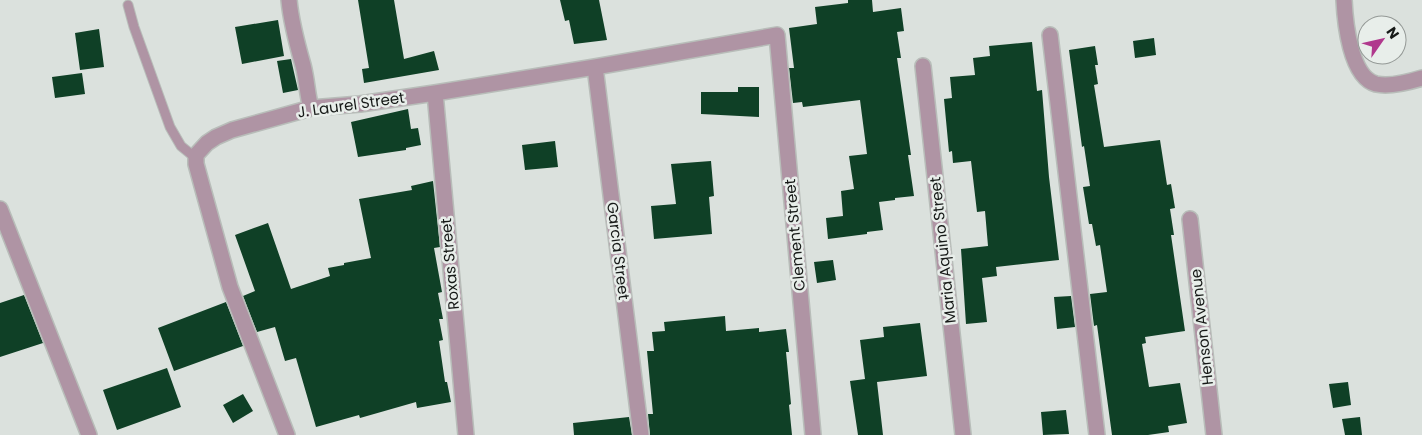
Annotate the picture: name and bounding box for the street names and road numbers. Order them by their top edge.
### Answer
street label: J. Laurel Street [296,87,406,122]
street label: Maria Aquino Street [924,176,961,324]
street label: Clement Street [779,178,810,292]
street label: Garcia Street [602,201,635,301]
street label: Roxas Street [435,217,464,311]
street label: Henson Avenue [1185,268,1218,386]

